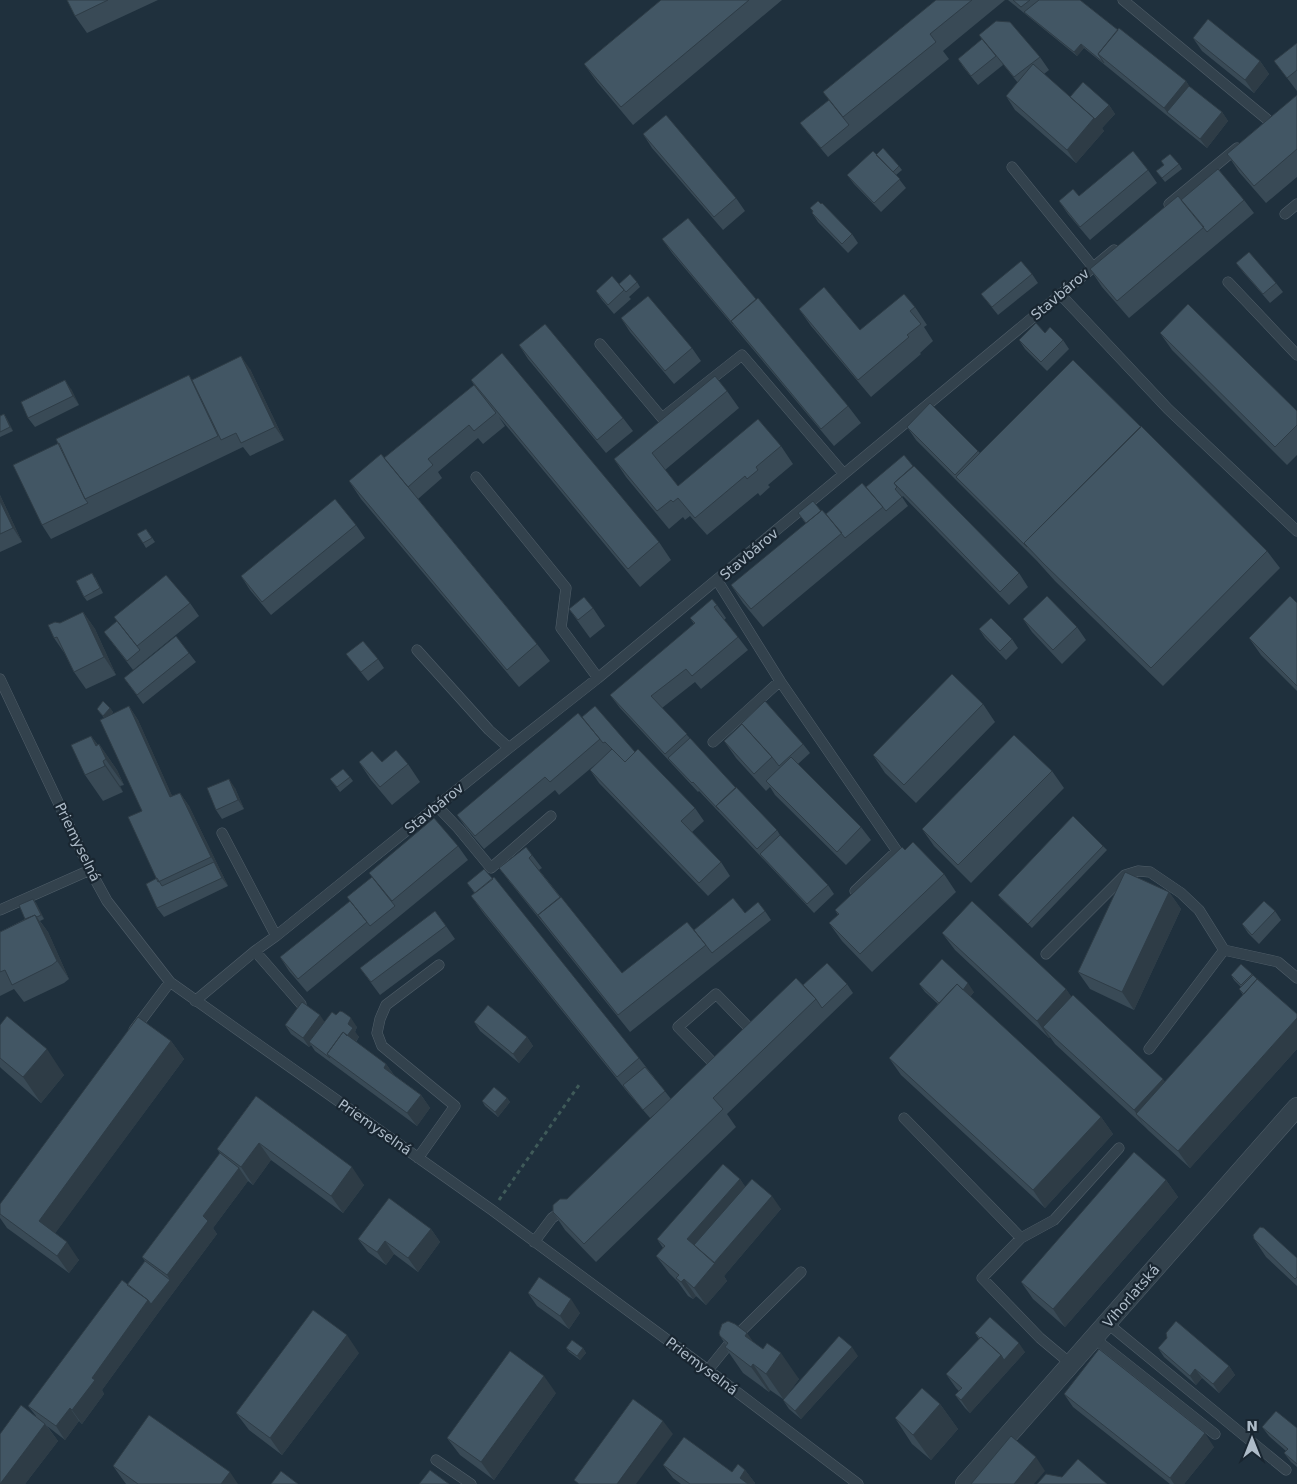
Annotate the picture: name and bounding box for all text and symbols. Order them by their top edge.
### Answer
street label: Stavbárov [1028,265,1092,323]
street label: Stavbárov [717,525,781,583]
street label: Stavbárov [401,779,467,837]
street label: Priemyselná [52,800,104,884]
street label: Priemyselná [335,1096,415,1158]
street label: Vihorlatská [1099,1261,1163,1331]
street label: Priemyselná [663,1334,741,1398]
north arrow [1227,1414,1277,1464]
text: N [1246,1418,1258,1434]

